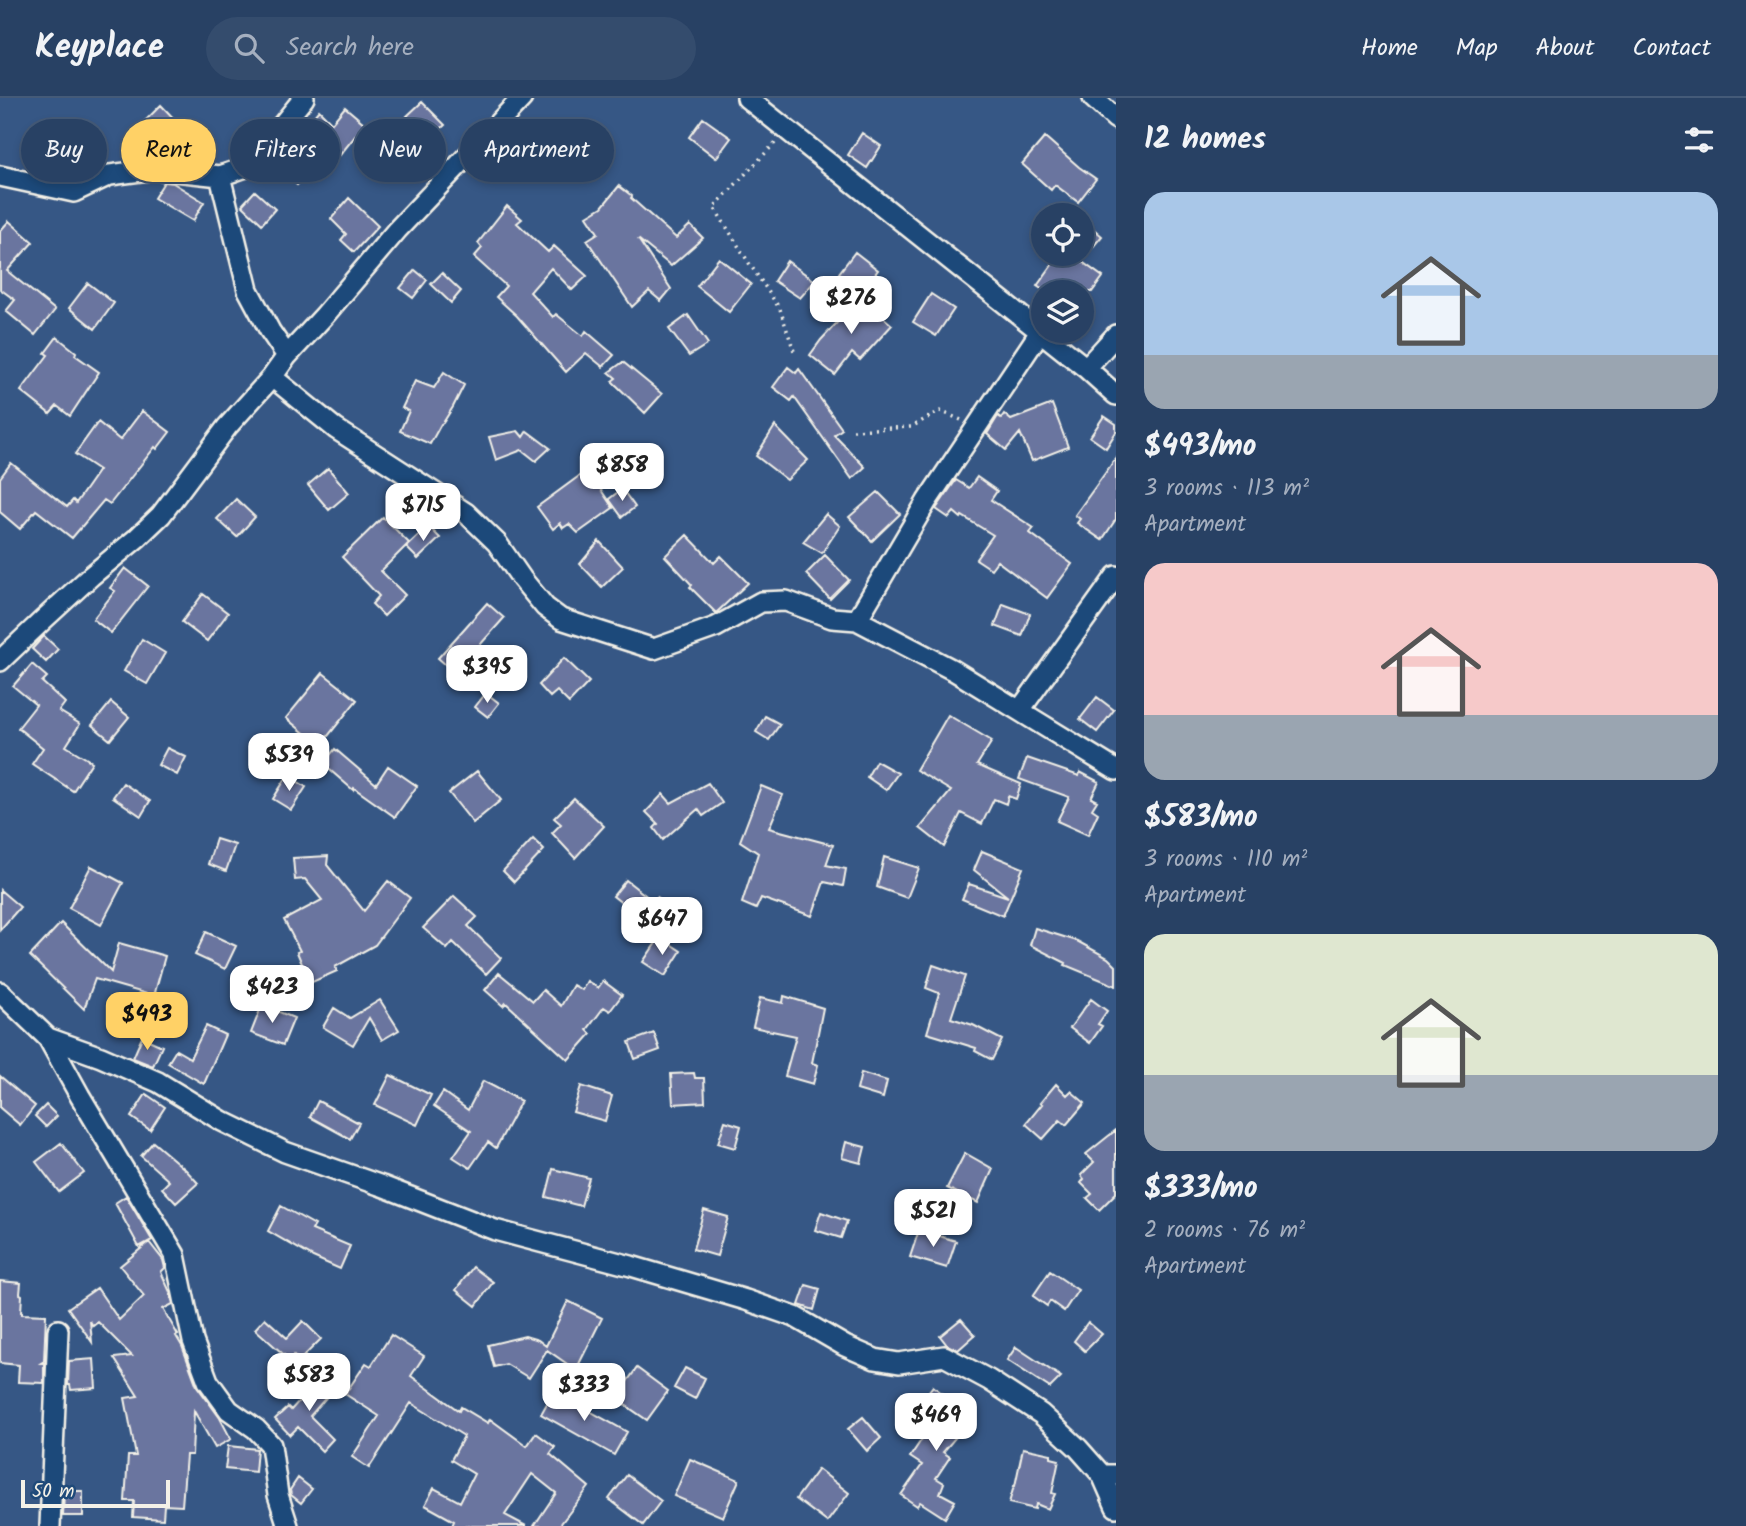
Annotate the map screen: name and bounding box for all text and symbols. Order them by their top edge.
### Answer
search box [206,17,696,80]
text: Keyplace [35,22,164,75]
text: Search here [286,27,414,69]
icon: search [230,29,268,67]
text: Home [1361,29,1418,68]
text: Map [1456,29,1498,68]
text: About [1536,29,1594,68]
text: Contact [1632,29,1711,68]
text: 12 homes [1144,116,1266,164]
chip: Buy [21,119,107,182]
chip: Rent [121,119,216,182]
chip: Filters [230,119,340,182]
chip: New [354,119,446,182]
chip: Apartment [460,119,614,182]
icon: filters [1680,121,1718,159]
map controls [1031,203,1094,343]
button: locate [1031,203,1094,266]
icon: home [1368,238,1494,364]
pin: $276 [810,276,892,336]
button: layers [1031,280,1094,343]
text: $276 [826,281,876,317]
text: $493/mo [1144,423,1256,471]
pin: $858 [581,444,663,503]
text: $858 [596,448,648,484]
text: 3 rooms · 113 m² [1144,471,1309,507]
pin: $715 [382,484,464,543]
text: $715 [401,488,445,524]
text: Apartment [1144,507,1246,543]
icon: home [1368,609,1494,735]
pin: $395 [446,646,528,705]
text: $395 [462,650,512,686]
pin: $539 [248,734,330,793]
text: $539 [264,738,314,774]
text: $583/mo [1144,794,1258,842]
text: 3 rooms · 110 m² [1144,842,1307,878]
text: Apartment [1144,878,1246,914]
pin: $647 [621,898,703,957]
text: $647 [637,902,687,938]
pin: $423 [231,965,313,1025]
text: $423 [246,970,298,1006]
icon: home [1368,980,1494,1106]
pin: $493 [106,992,188,1052]
text: $493 [122,997,172,1033]
text: $333/mo [1144,1165,1258,1213]
pin: $521 [892,1190,974,1249]
text: $521 [910,1194,956,1230]
text: 2 rooms · 76 m² [1144,1213,1305,1249]
text: Apartment [1144,1249,1246,1285]
pin: $583 [268,1354,350,1413]
text: $583 [283,1358,335,1394]
pin: $333 [543,1364,625,1423]
text: $333 [558,1368,610,1404]
pin: $469 [895,1394,977,1453]
text: $469 [911,1398,961,1434]
scale bar [21,1477,170,1509]
text: 50 m [32,1477,74,1507]

